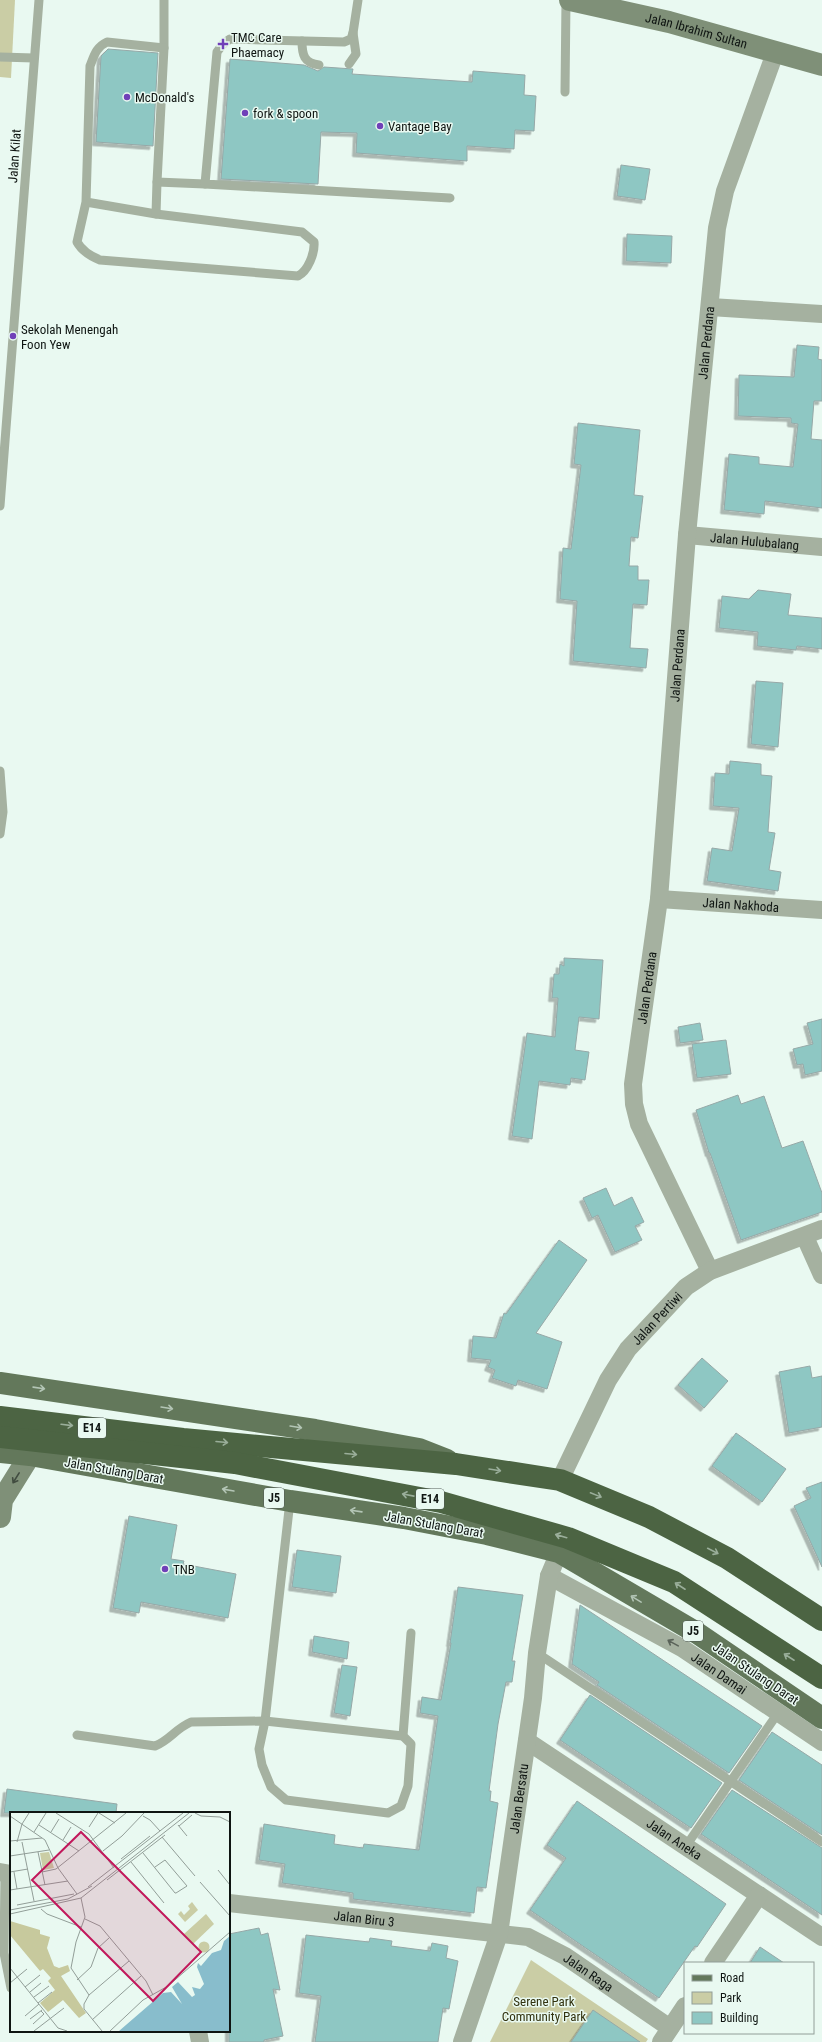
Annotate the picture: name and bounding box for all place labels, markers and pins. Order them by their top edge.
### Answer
place label: TMC Care Phaemacy [231,30,285,60]
marker: TMC Care Phaemacy [218,39,228,49]
place label: McDonald's [135,90,194,105]
marker: McDonald's [122,92,132,102]
place label: fork & spoon [253,106,318,121]
marker: fork & spoon [240,108,250,118]
place label: Vantage Bay [388,119,452,134]
marker: Vantage Bay [375,121,385,131]
place label: Sekolah Menengah Foon Yew [21,322,118,352]
marker: Sekolah Menengah Foon Yew [8,331,18,341]
place label: TNB [173,1562,195,1577]
marker: TNB [160,1564,170,1574]

